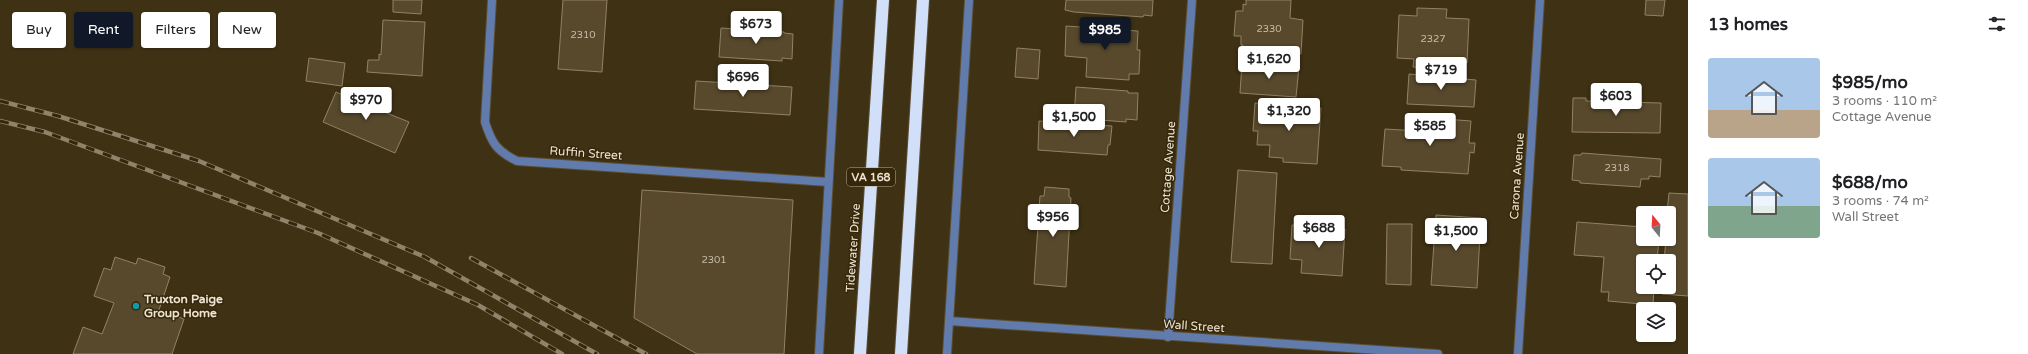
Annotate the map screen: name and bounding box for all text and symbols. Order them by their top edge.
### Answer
pin: $673 [732,11,780,45]
chip: Buy [12,12,66,48]
chip: Rent [74,12,133,48]
chip: Filters [141,12,210,48]
chip: New [218,12,276,48]
icon: filters [1986,13,2008,35]
text: 13 homes [1708,14,1788,35]
text: $673 [740,16,772,32]
pin: $985 [1081,17,1129,51]
text: $985 [1089,22,1121,38]
house number: 2330 [1256,23,1282,35]
house number: 2310 [570,29,596,41]
house number: 2327 [1420,33,1446,45]
pin: $1,620 [1236,46,1302,80]
text: $1,620 [1247,51,1291,67]
pin: $719 [1417,57,1465,91]
text: $719 [1425,62,1457,78]
pin: $696 [719,64,767,98]
text: $696 [727,69,759,85]
text: $985/mo [1832,72,1908,93]
icon: home [1740,74,1788,122]
pin: $603 [1592,83,1640,117]
pin: $970 [342,87,390,121]
text: $603 [1600,88,1632,104]
text: $970 [350,92,382,108]
text: 3 rooms · 110 m² [1832,93,1937,109]
pin: $1,320 [1256,98,1322,132]
text: $1,320 [1267,103,1311,119]
pin: $1,500 [1041,104,1107,138]
text: $1,500 [1052,109,1096,125]
text: Cottage Avenue [1832,109,1931,125]
pin: $585 [1406,113,1454,147]
text: $585 [1414,118,1446,134]
street label: Cottage Avenue [1158,121,1178,213]
street label: Carona Avenue [1507,132,1527,220]
street label: Ruffin Street [549,143,623,163]
house number: 2318 [1604,162,1630,174]
road number: VA 168 [847,168,895,186]
text: $688/mo [1832,172,1908,193]
icon: home [1740,174,1788,222]
text: 3 rooms · 74 m² [1832,193,1929,209]
street label: Tidewater Drive [843,203,863,293]
pin: $956 [1029,204,1077,238]
north arrow [1636,206,1676,246]
map controls [1636,206,1676,342]
text: $956 [1037,209,1069,225]
text: Wall Street [1832,209,1899,225]
pin: $688 [1295,215,1343,249]
pin: $1,500 [1423,218,1489,252]
text: $688 [1303,220,1335,236]
text: $1,500 [1434,223,1478,239]
house number: 2301 [701,254,727,266]
button: locate [1636,254,1676,294]
place label: Truxton Paige Group Home [143,292,223,321]
marker: Truxton Paige Group Home [131,301,141,311]
button: layers [1636,302,1676,342]
street label: Wall Street [1163,317,1226,335]

